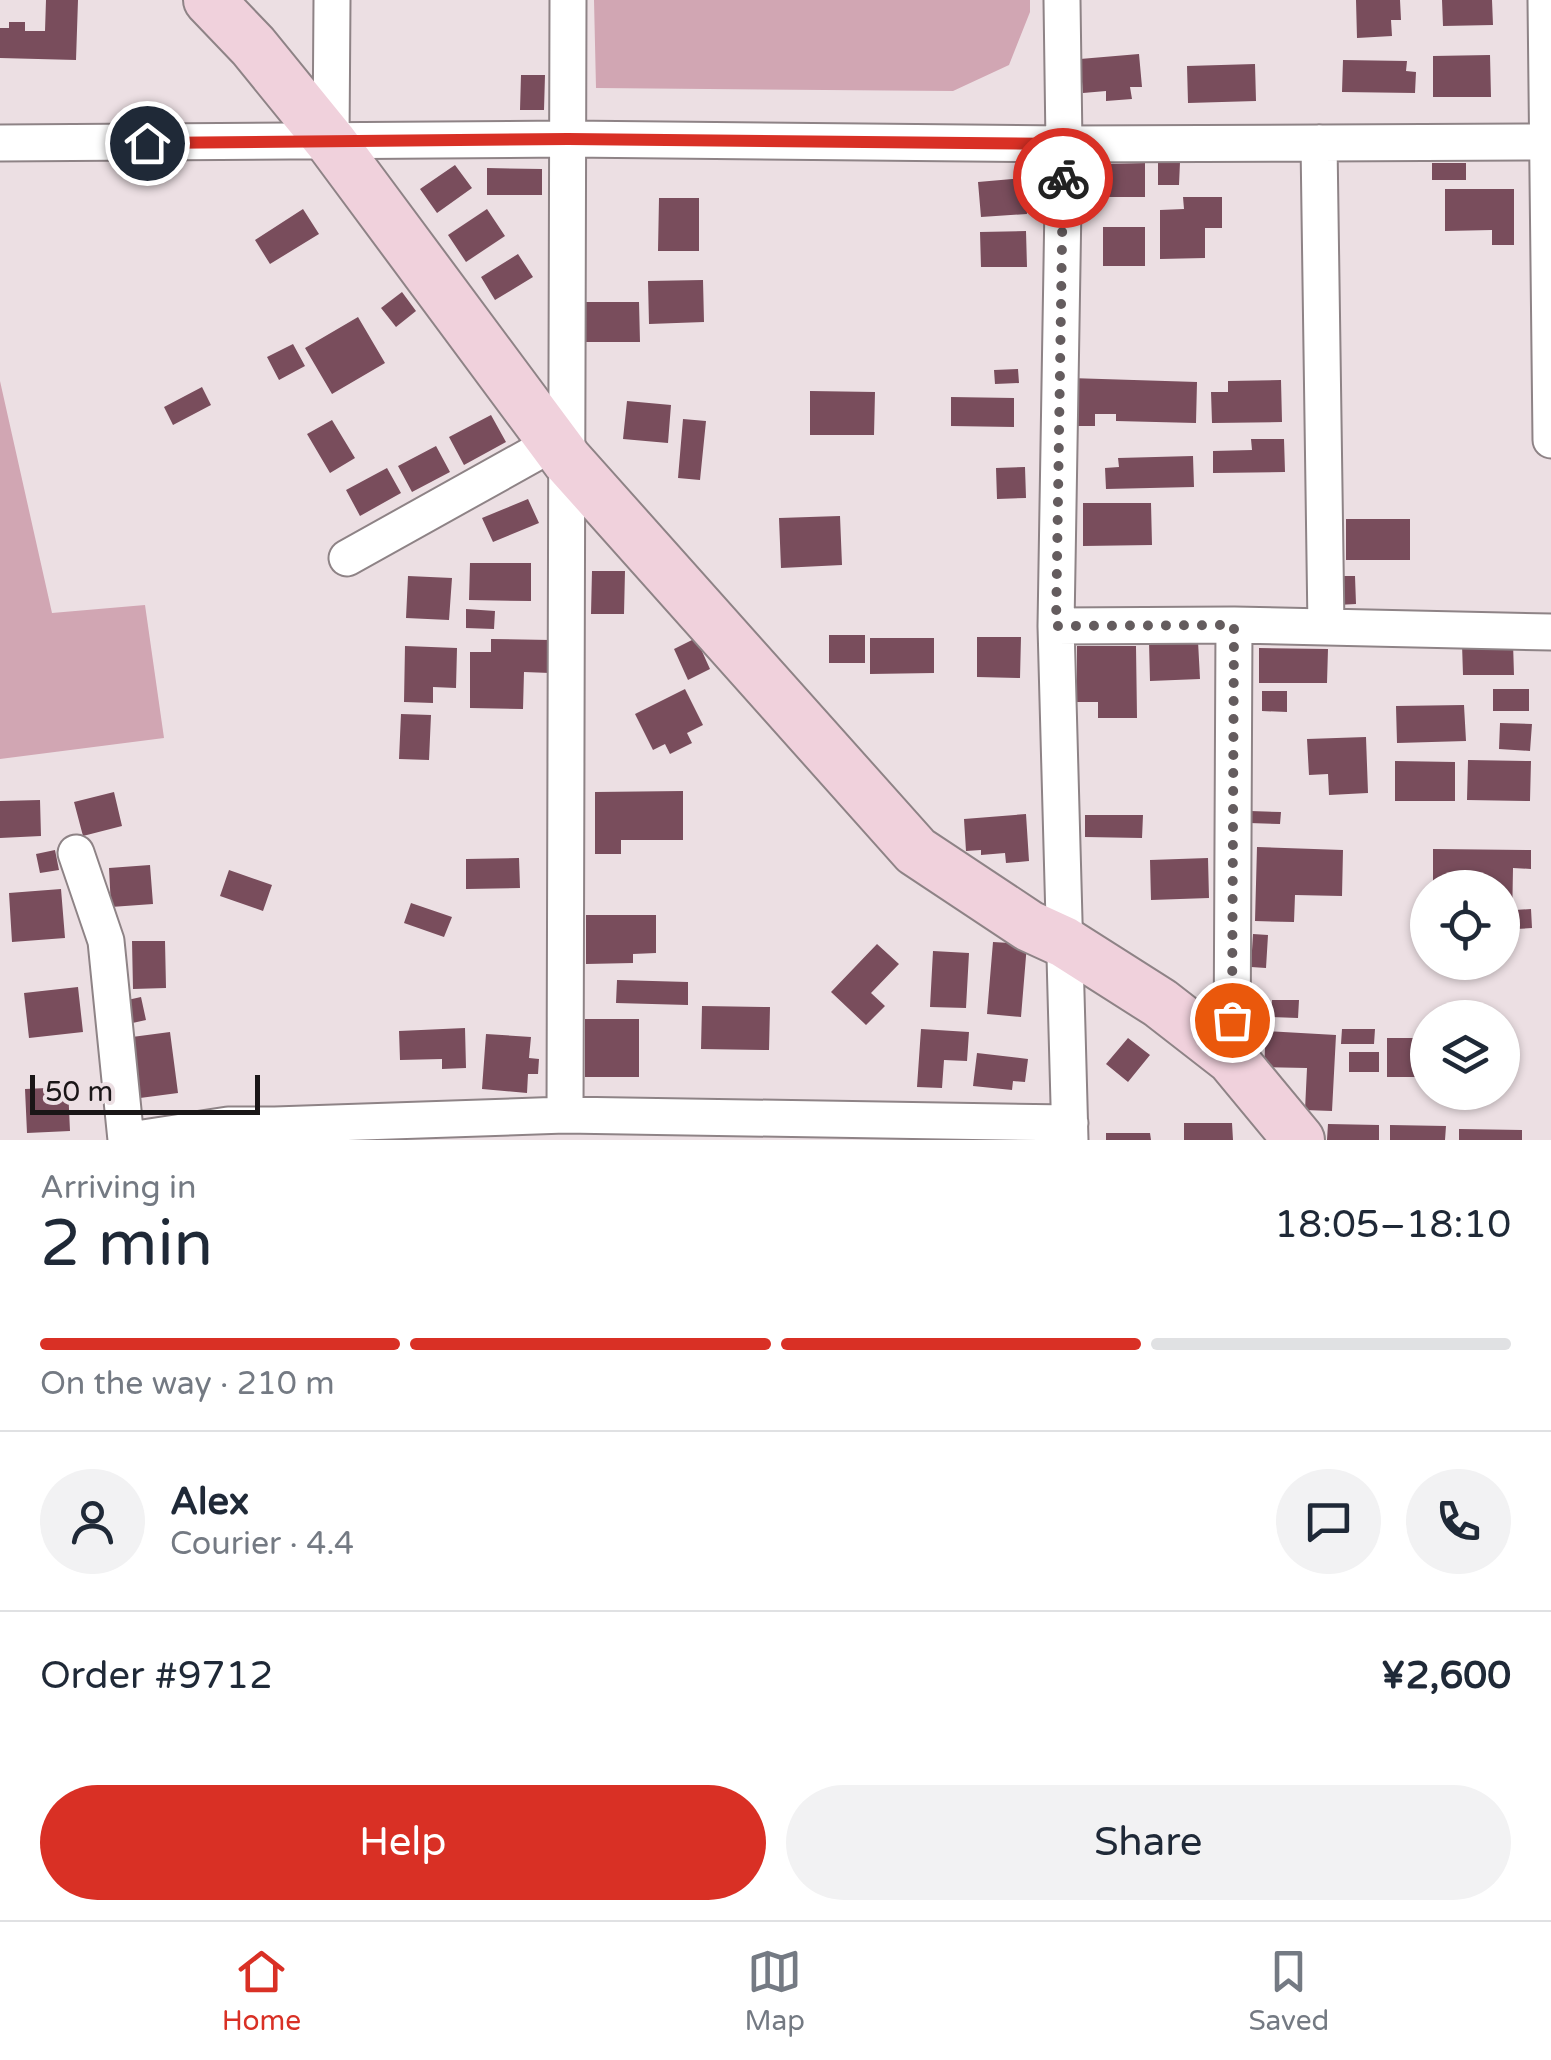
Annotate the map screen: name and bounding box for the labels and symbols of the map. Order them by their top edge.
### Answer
pin [105,101,190,186]
courier [1013,128,1113,228]
pin [1190,978,1275,1063]
scale bar [30,1070,260,1114]

